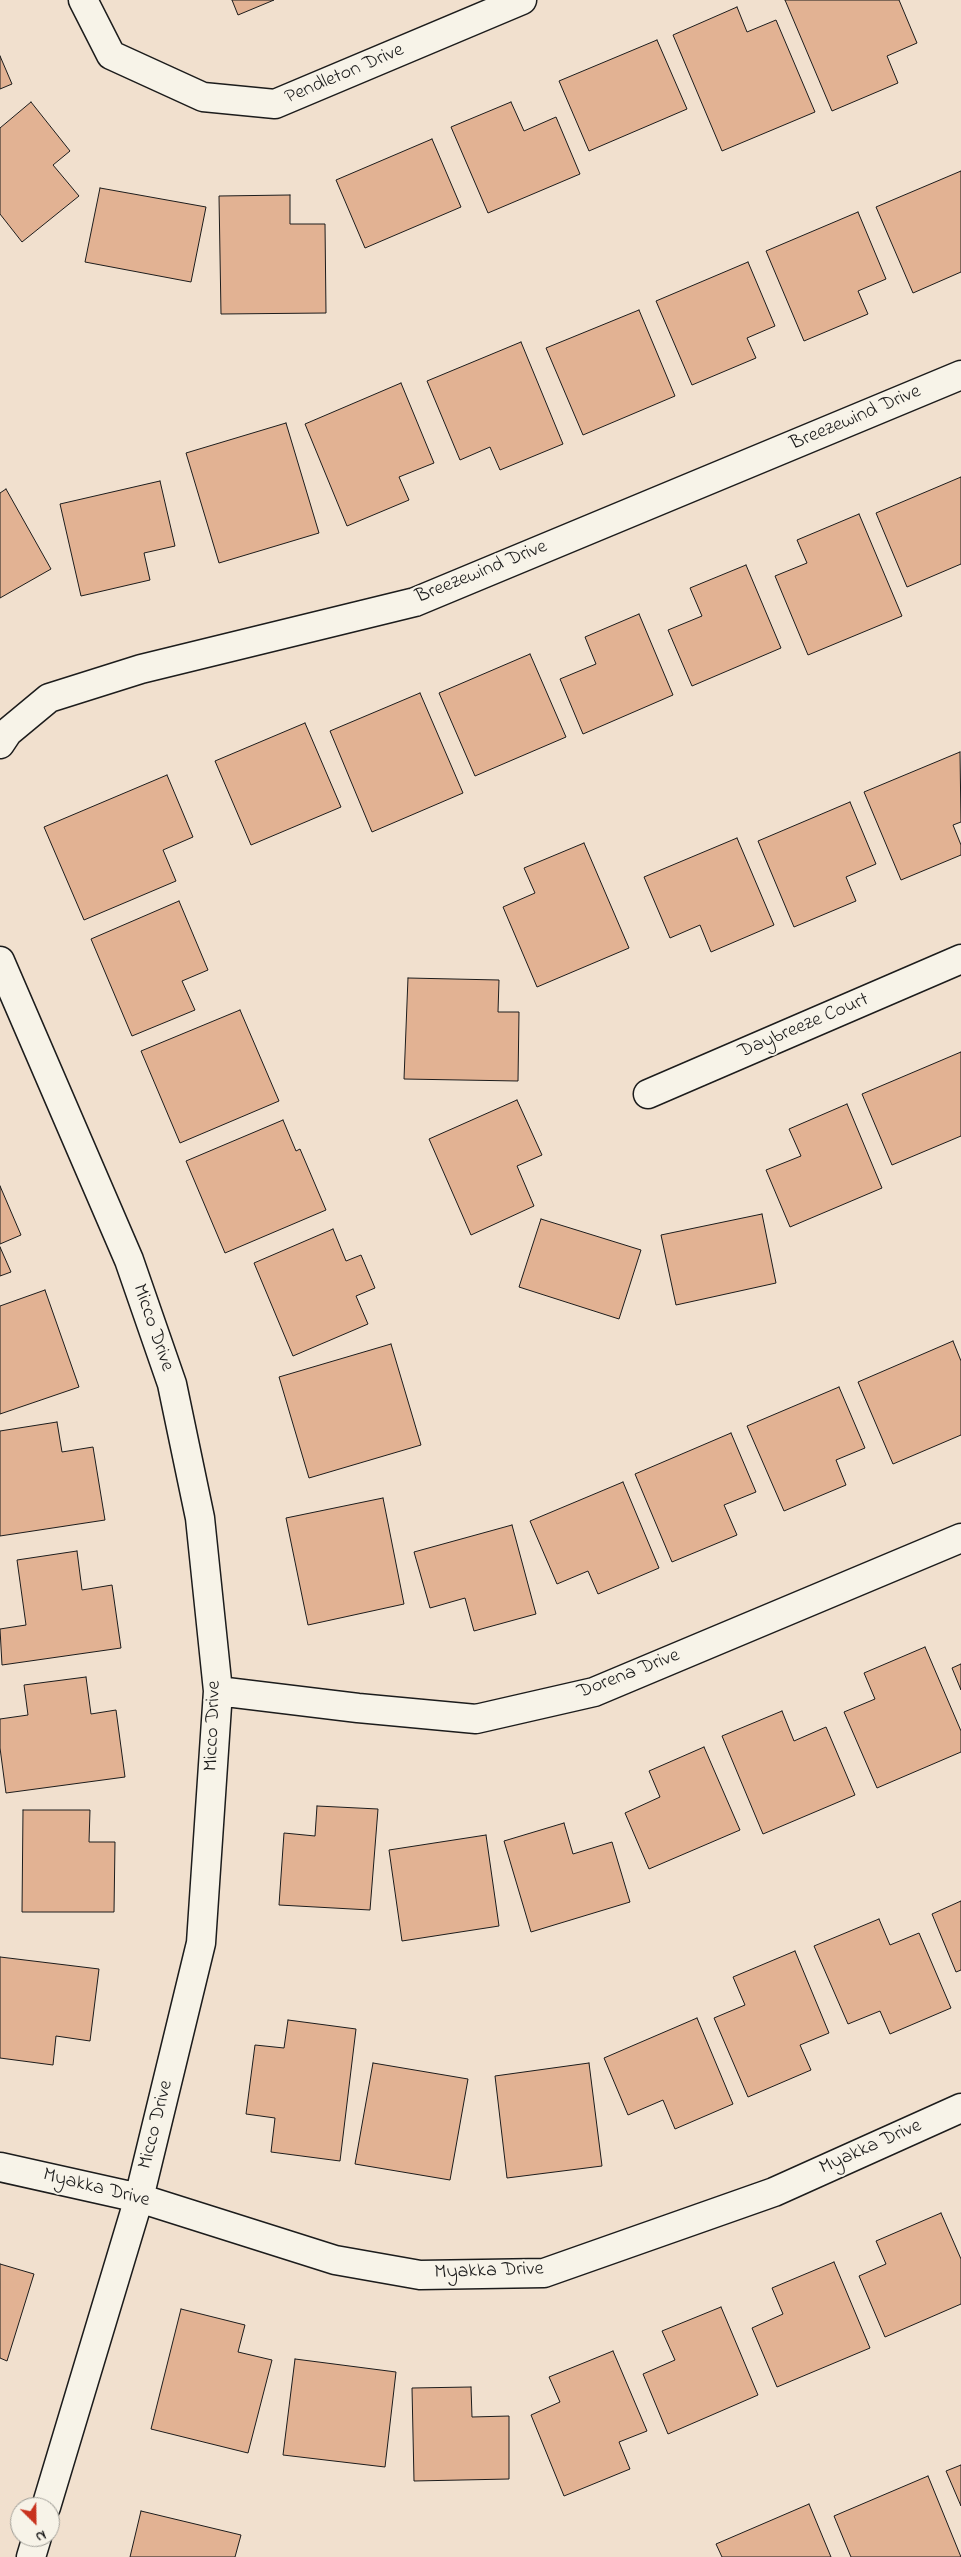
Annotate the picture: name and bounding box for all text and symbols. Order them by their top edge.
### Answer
street label: Pendleton Drive [282,39,408,111]
street label: Breezewind Drive [787,381,925,457]
street label: Breezewind Drive [413,536,551,610]
street label: Daybreeze Court [735,989,873,1065]
street label: Micco Drive [126,1281,178,1375]
street label: Dorena Drive [574,1645,684,1705]
street label: Micco Drive [200,1680,228,1772]
street label: Micco Drive [134,2078,180,2172]
street label: Myakka Drive [816,2115,926,2181]
street label: Myakka Drive [40,2164,152,2214]
street label: Myakka Drive [434,2258,544,2286]
north arrow [10,2497,60,2547]
text: N [32,2524,49,2547]

